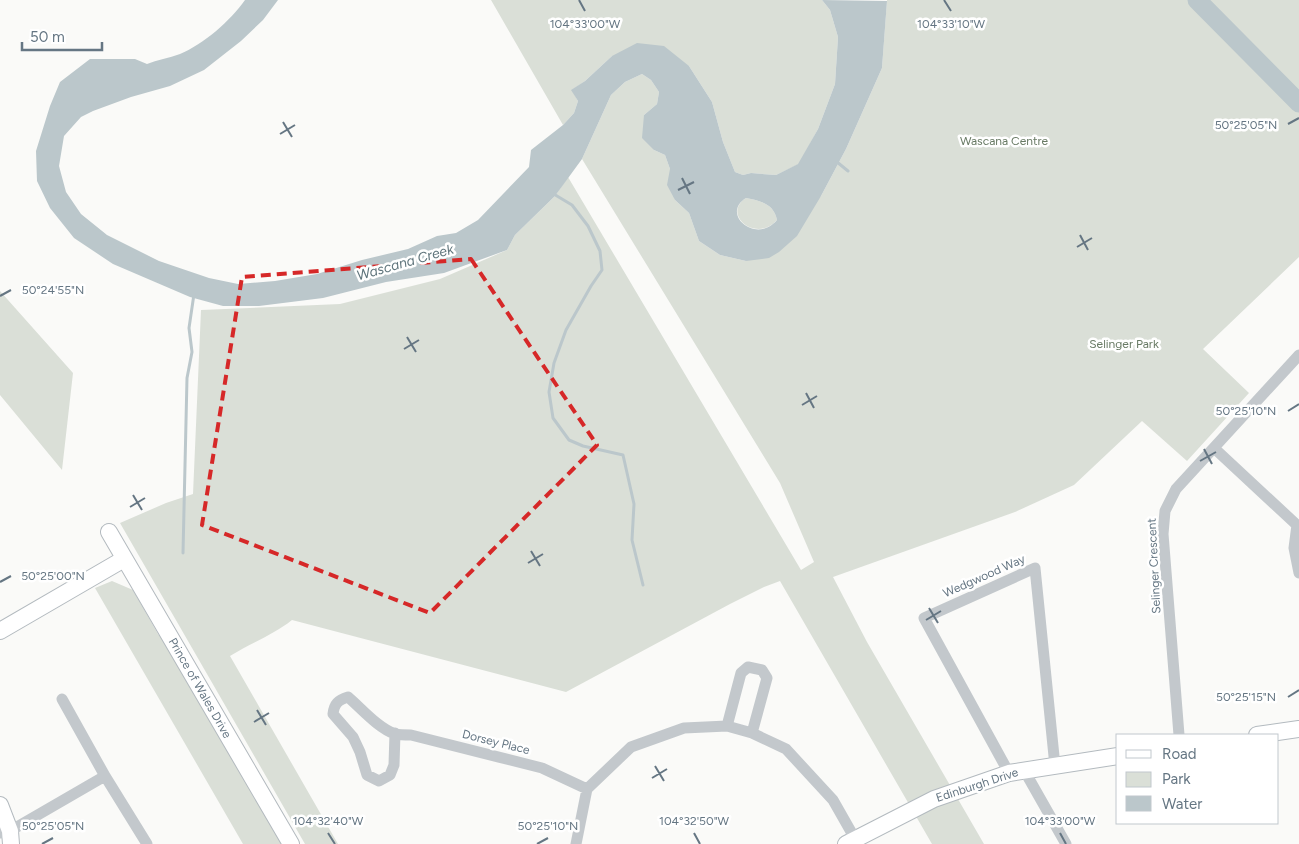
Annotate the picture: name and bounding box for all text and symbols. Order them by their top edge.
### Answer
text: 104°33'00"W [550,17,621,31]
text: 104°33'10"W [917,17,985,31]
scale bar [22,20,102,52]
text: 50 m [30,28,65,46]
text: 50°25'05"N [1215,118,1277,132]
park label: Wascana Centre [960,134,1049,148]
water label: Wascana Creek [355,240,457,284]
text: 50°24'55"N [22,283,84,297]
park label: Selinger Park [1089,337,1159,351]
text: 50°25'10"N [1216,404,1276,418]
street label: Selinger Crescent [1144,517,1163,614]
street label: Wedgwood Way [941,551,1028,600]
text: 50°25'00"N [21,569,85,583]
street label: Prince of Wales Drive [166,635,235,741]
text: 50°25'15"N [1216,690,1276,704]
street label: Dorsey Place [461,727,532,757]
legend [1116,734,1279,824]
text: Road [1162,745,1197,763]
street label: Edinburgh Drive [934,765,1020,805]
text: Park [1162,770,1191,788]
text: Water [1162,795,1202,813]
text: 104°32'40"W [293,814,364,828]
text: 104°32'50"W [659,814,730,828]
text: 104°33'00"W [1025,814,1096,828]
text: 50°25'05"N [22,819,84,833]
text: 50°25'10"N [518,819,578,833]

